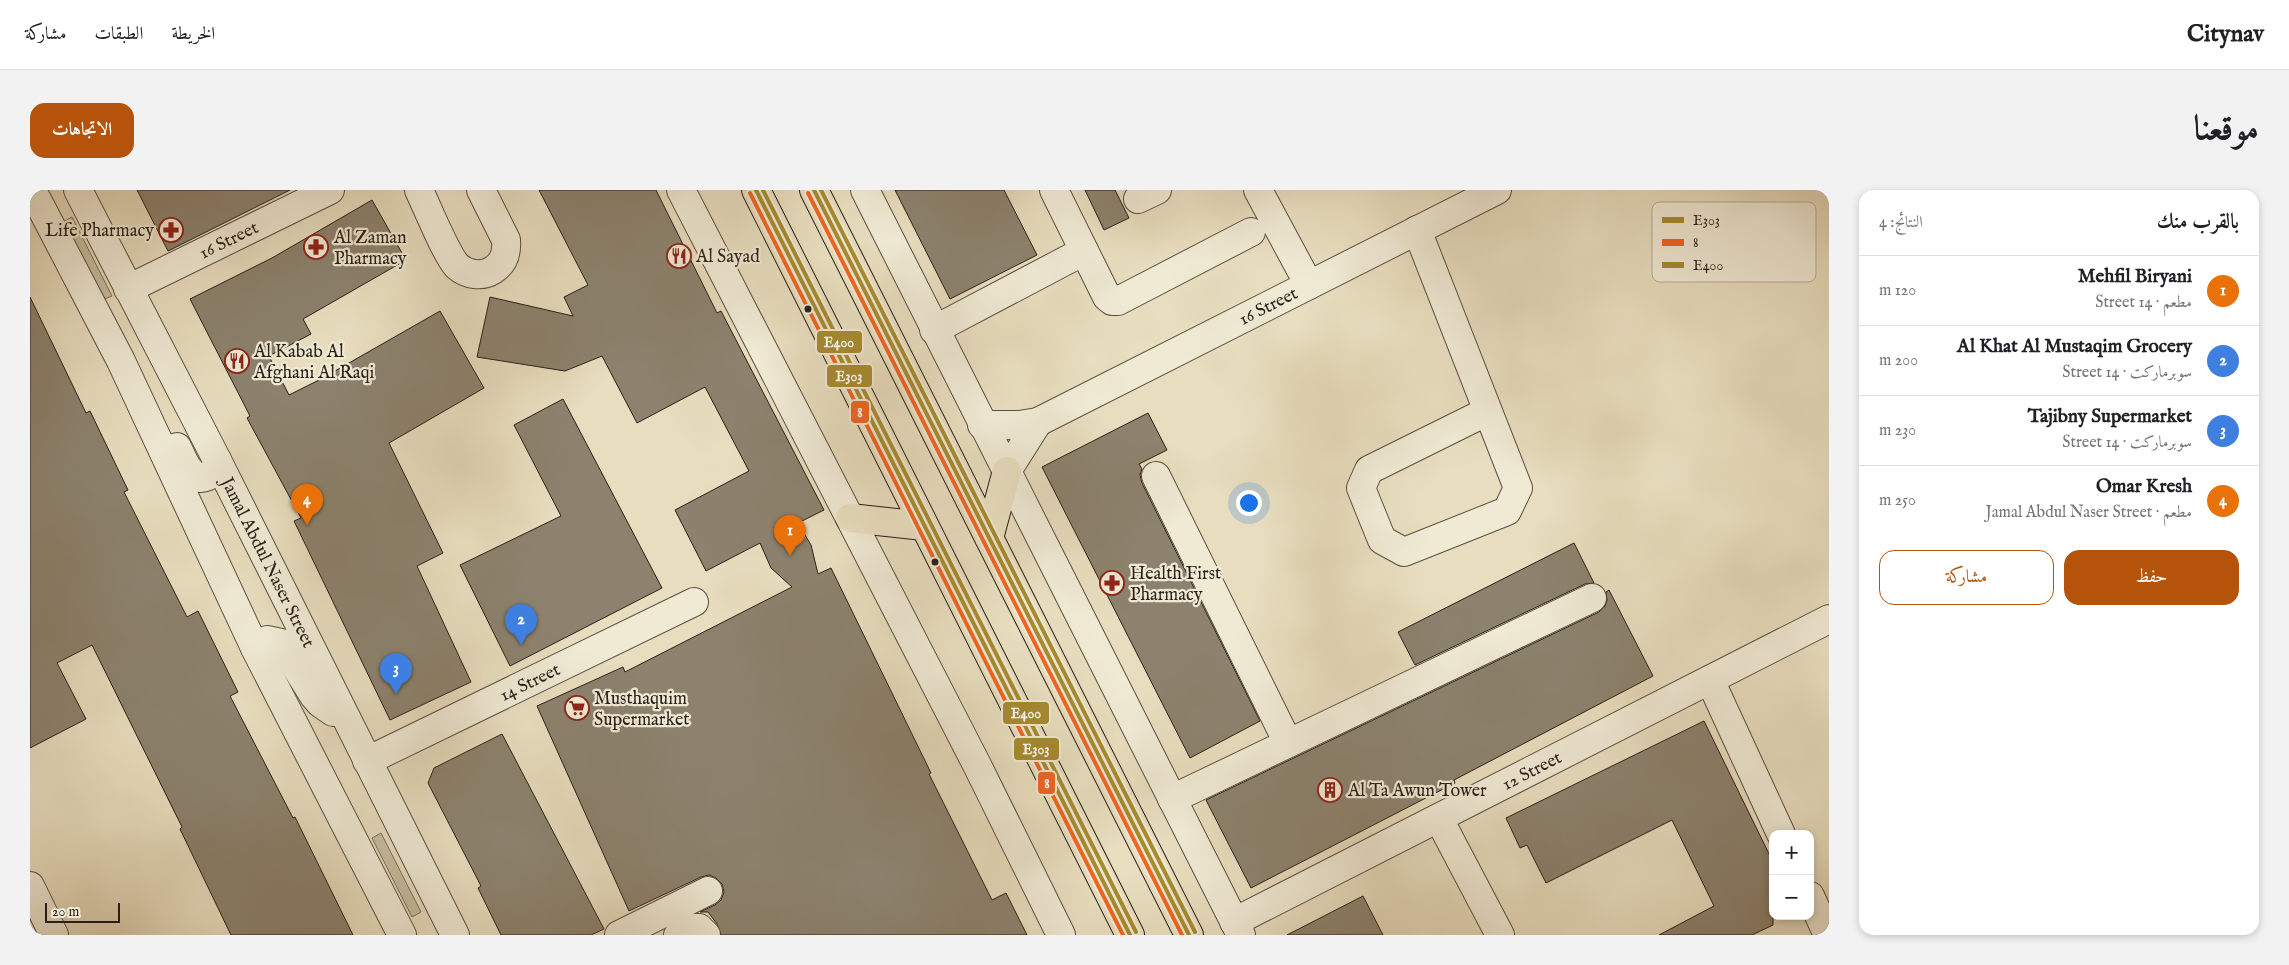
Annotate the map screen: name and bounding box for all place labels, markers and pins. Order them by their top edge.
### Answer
pharmacy icon: Life Pharmacy [158,217,184,243]
place label: Life Pharmacy [45,220,154,243]
place label: Al Zaman Pharmacy [333,227,407,271]
pharmacy icon: Al Zaman Pharmacy [303,234,329,260]
restaurant icon: Al Sayad [666,243,692,269]
place label: Al Sayad [695,246,760,269]
unlabelled marker [803,304,813,314]
place label: Al Kabab Al Afghani Al Raqi [253,341,375,385]
restaurant icon: Al Kabab Al Afghani Al Raqi [224,348,250,374]
pin: 4 [291,484,323,525]
pin: 1 [774,515,806,556]
unlabelled marker [930,557,940,567]
place label: Health First Pharmacy [1130,563,1221,607]
pharmacy icon: Health First Pharmacy [1099,570,1125,596]
pin: 2 [505,604,537,645]
pin: 3 [380,653,412,694]
place label: Musthaquim Supermarket [594,688,689,732]
supermarket icon: Musthaquim Supermarket [564,695,590,721]
building icon: Al Ta Awun Tower [1317,777,1343,803]
place label: Al Ta Awun Tower [1347,780,1487,803]

